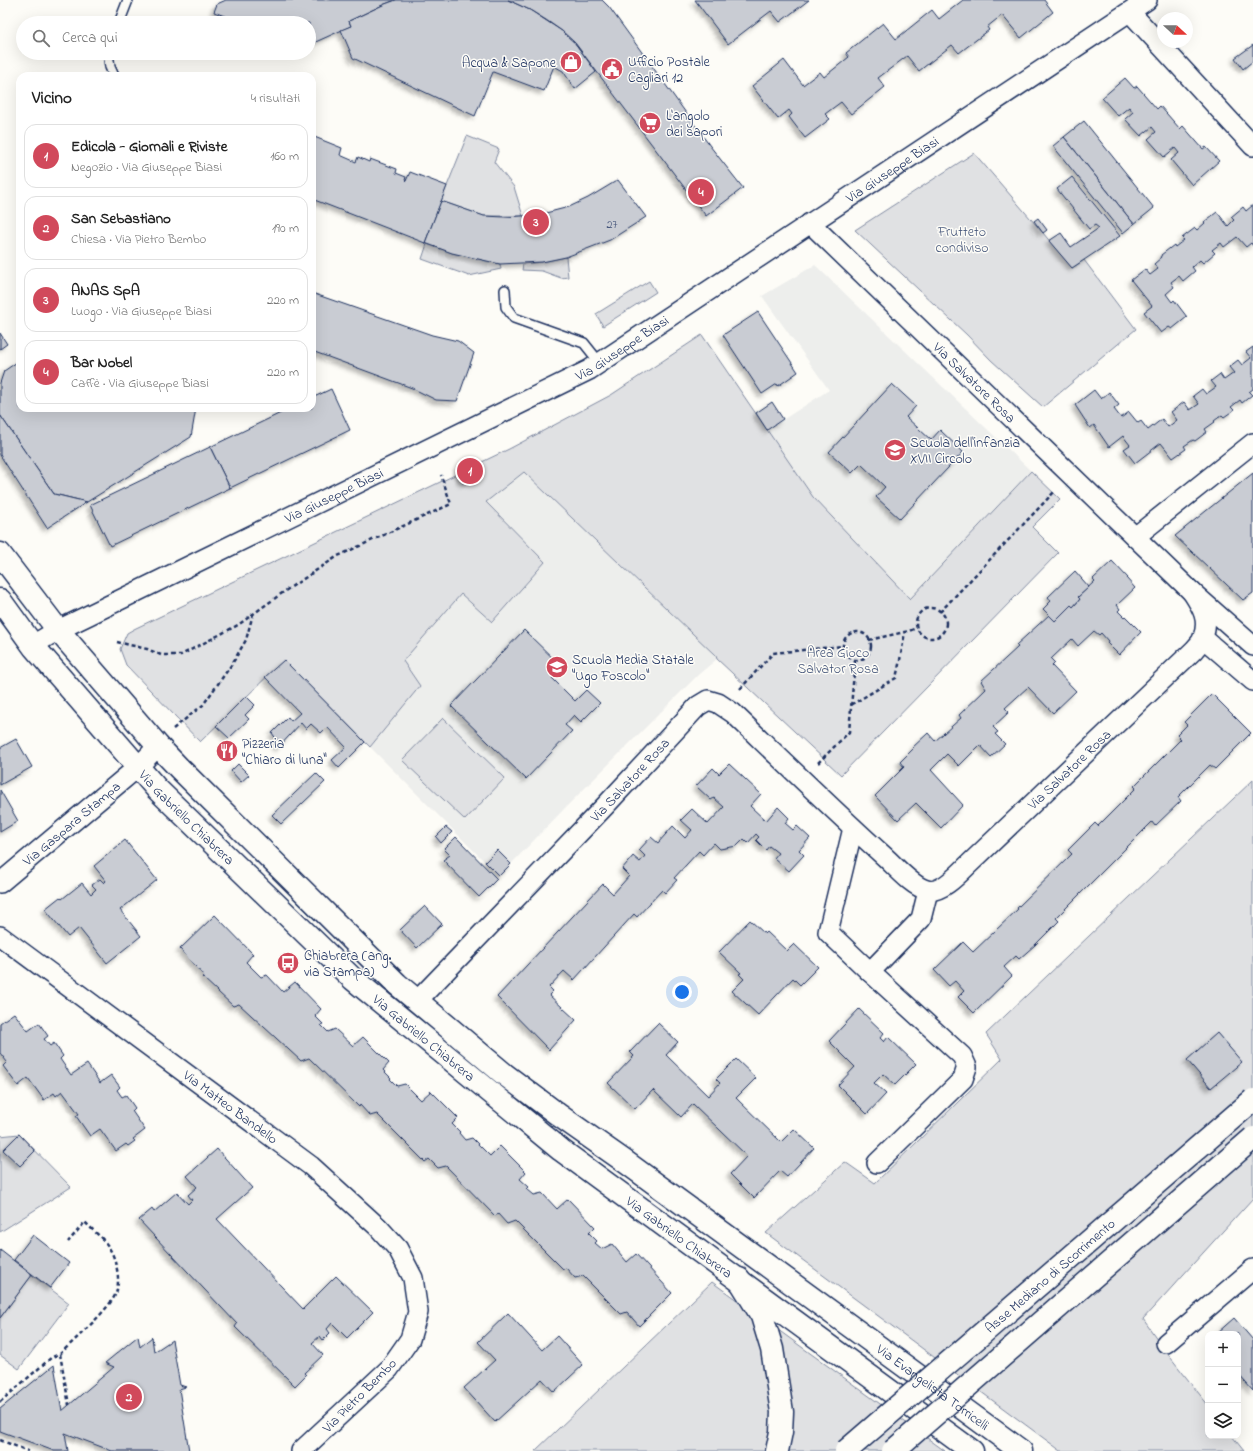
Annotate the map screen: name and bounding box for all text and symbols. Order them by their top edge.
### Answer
north arrow [1157,12,1193,48]
search box [16,16,316,60]
icon: search [30,27,52,49]
text: Cerca qui [62,27,118,49]
shop icon: Acqua & Sapone [558,49,584,75]
place label: Ufficio Postale Cagliari 12 [628,52,710,90]
place label: Acqua & Sapone [462,53,557,74]
public building icon: Ufficio Postale Cagliari 12 [599,56,625,82]
text: Vicino [32,86,72,111]
text: 4 risultati [251,89,300,108]
place label: L'angolo dei sapori [666,106,723,143]
supermarket icon: L'angolo dei sapori [637,110,663,136]
street label: Via Giuseppe Biasi [841,132,944,209]
text: Edicola - Giornali e Riviste [71,136,227,158]
text: 1 [44,147,48,166]
text: 160 m [270,147,299,166]
text: Negozio · Via Giuseppe Biasi [71,158,222,177]
pin: 4 [688,177,714,207]
pin: 3 [523,207,549,237]
text: San Sebastiano [71,208,171,230]
house number: 27 [607,216,618,234]
text: 2 [43,219,49,238]
text: 190 m [272,219,299,238]
park label: Frutteto condiviso [935,222,989,259]
text: Chiesa · Via Pietro Bembo [71,230,206,249]
text: ANAS SpA [71,280,140,302]
text: 3 [43,291,49,310]
text: 220 m [267,291,299,310]
text: Luogo · Via Giuseppe Biasi [71,302,212,321]
street label: Via Giuseppe Biasi [571,311,674,388]
street label: Via Salvatore Rosa [927,337,1020,428]
text: Bar Nobel [71,352,132,374]
text: 4 [43,363,49,382]
text: 220 m [267,363,299,382]
text: Caffè · Via Giuseppe Biasi [71,374,209,393]
place label: Scuola dell'infanzia XVII Circolo [910,433,1020,470]
school or university icon: Scuola dell'infanzia XVII Circolo [882,437,908,463]
pin: 1 [457,456,483,486]
street label: Via Giuseppe Biasi [280,463,387,530]
park label: Area Gioco Salvator Rosa [797,643,879,680]
place label: Scuola Media Statale "Ugo Foscolo" [572,650,695,688]
school or university icon: Scuola Media Statale "Ugo Foscolo" [544,654,570,680]
street label: Via Salvatore Rosa [1023,725,1117,816]
place label: Pizzeria "Chiaro di luna" [242,734,327,771]
street label: Via Salvatore Rosa [585,734,675,828]
restaurant icon: Pizzeria "Chiaro di luna" [214,738,240,764]
street label: Via Gabriello Chiabrera [132,765,239,871]
street label: Via Gaspara Stampa [18,777,126,872]
place label: Chiabrera (ang. via Stampa) [304,946,392,983]
bus stop icon: Chiabrera (ang. via Stampa) [275,950,301,976]
your location [672,982,692,1002]
street label: Via Gabriello Chiabrera [366,989,479,1087]
street label: Via Matteo Bandello [177,1065,282,1150]
street label: Via Gabriello Chiabrera [620,1191,736,1284]
street label: Asse Mediano di Scorrimento [981,1214,1121,1339]
map controls [1205,1331,1241,1439]
button: + [1205,1331,1241,1367]
street label: Via Evangelista Torricelli [871,1339,993,1436]
street label: Via Pietro Bembo [317,1354,402,1439]
button: − [1205,1367,1241,1403]
pin: 2 [116,1382,142,1412]
button: layers [1205,1403,1241,1439]

